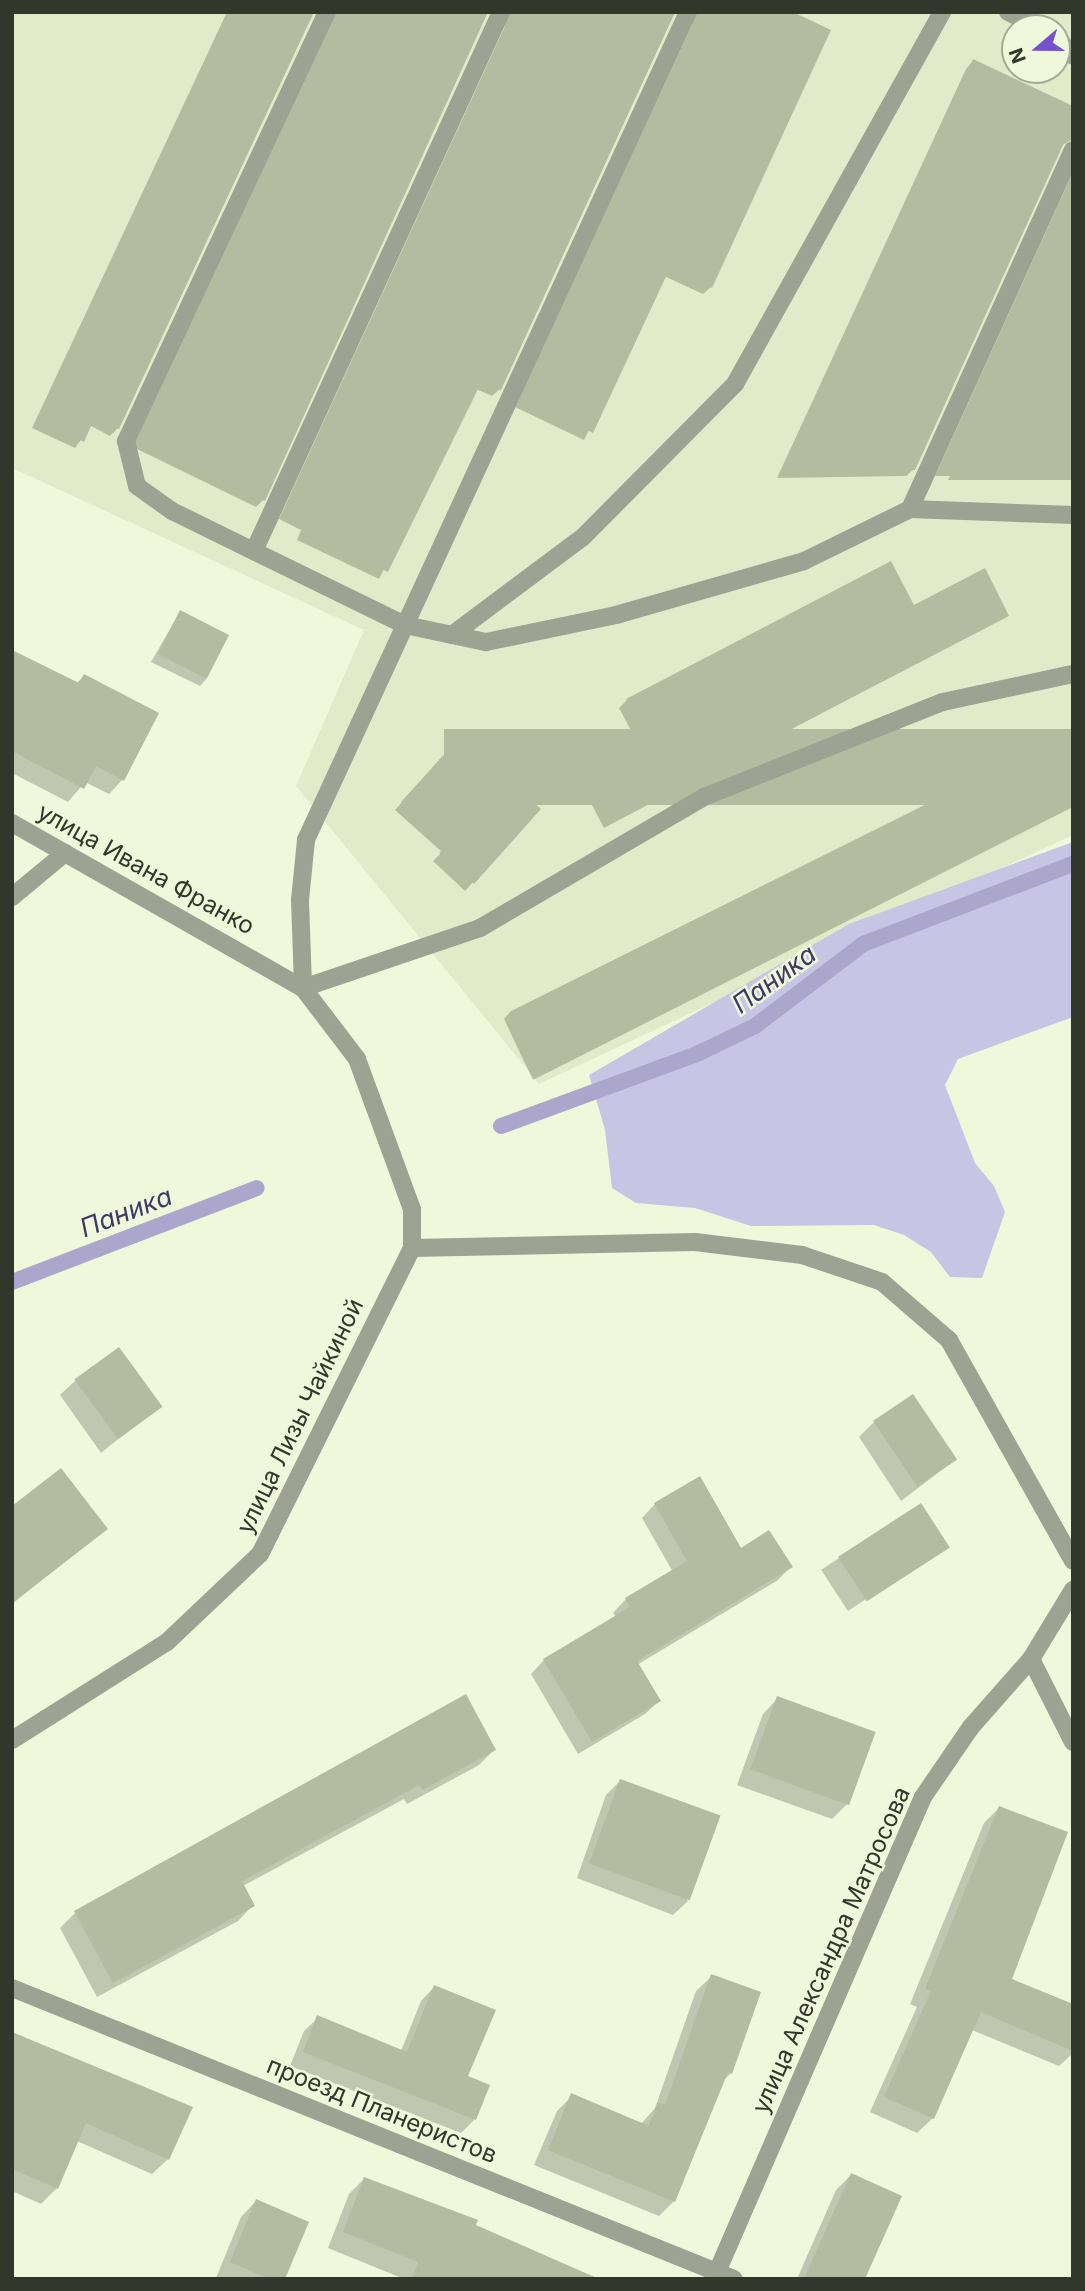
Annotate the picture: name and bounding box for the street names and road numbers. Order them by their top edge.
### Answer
street label: улица Ивана Франко [32,797,260,941]
street label: улица Лизы Чайкиной [231,1294,369,1538]
street label: улица Александра Матросова [746,1782,916,2118]
street label: проезд Планеристов [263,2051,501,2169]

